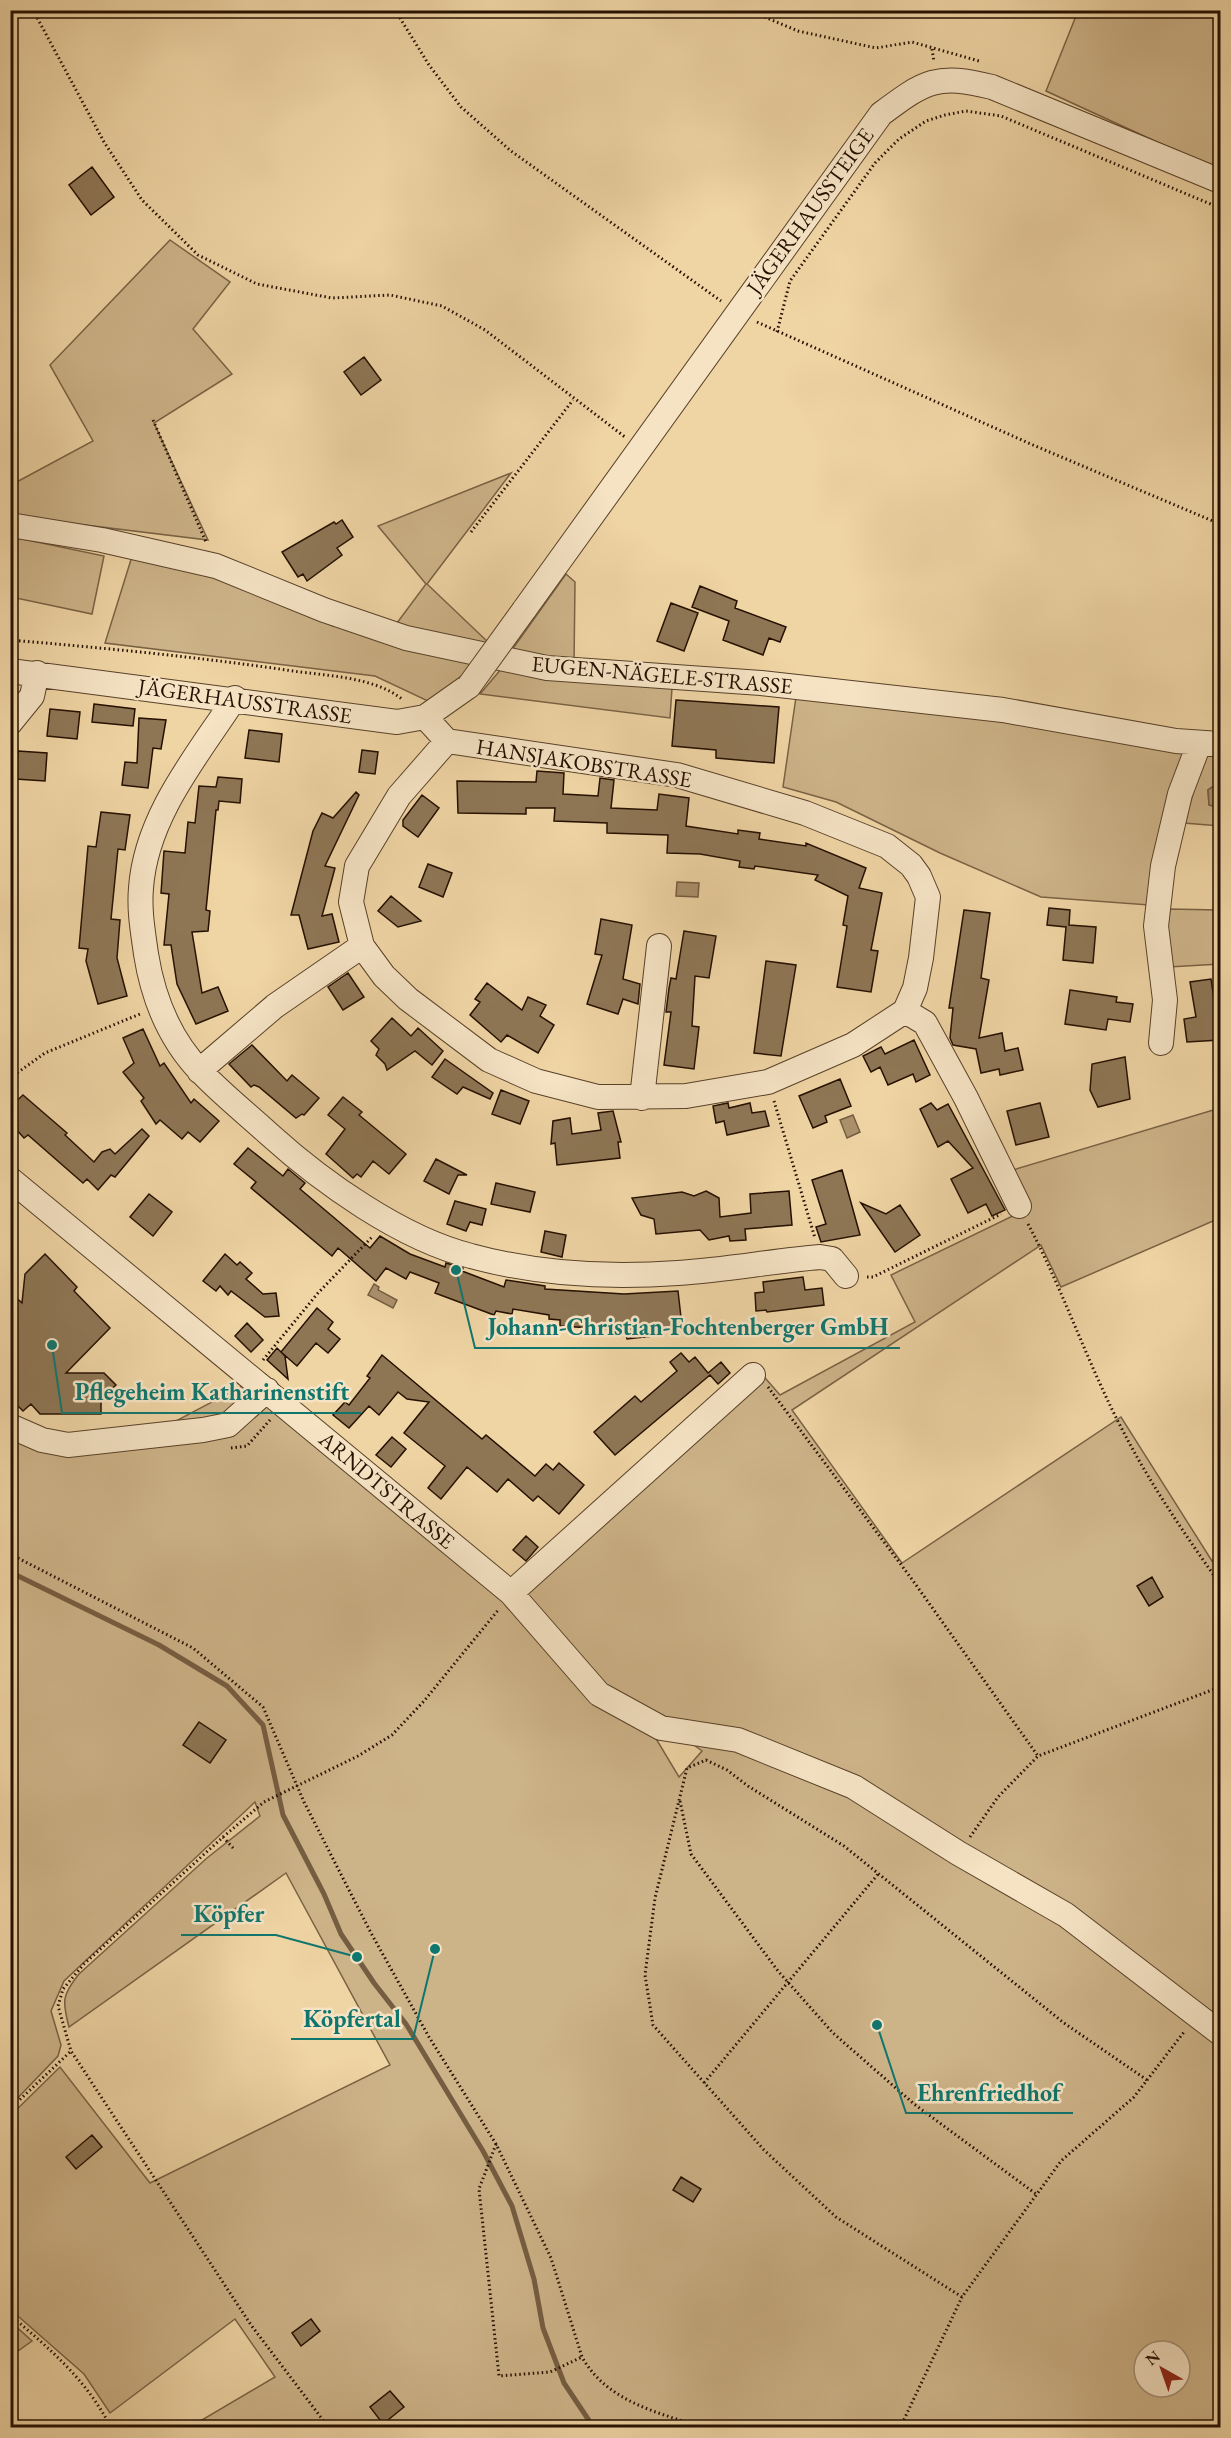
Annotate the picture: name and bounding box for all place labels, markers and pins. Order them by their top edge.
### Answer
callout: Johann-Christian-Fochtenberger GmbH [475,1306,900,1348]
callout: Pflegeheim Katharinenstift [62,1371,361,1413]
callout: Köpfer [181,1893,276,1935]
callout: Köpfertal [291,1997,413,2039]
callout: Ehrenfriedhof [906,2071,1073,2113]

